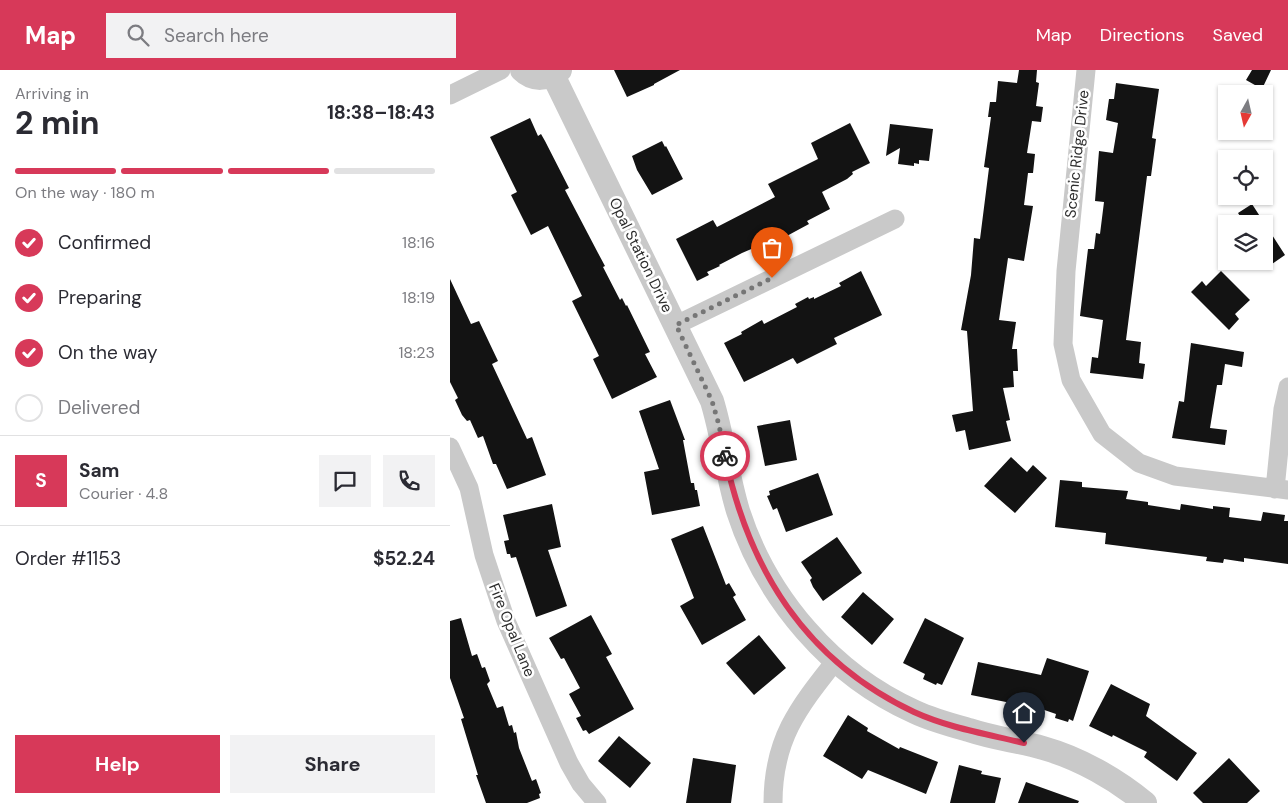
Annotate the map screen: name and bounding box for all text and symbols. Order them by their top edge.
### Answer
search box [106,13,456,58]
text: Map [25,20,76,51]
icon: search [124,21,152,49]
text: Search here [164,23,269,48]
text: Map [1036,23,1072,47]
text: Directions [1100,23,1185,47]
text: Saved [1213,23,1263,47]
text: Arriving in [15,83,89,104]
north arrow [1218,85,1272,140]
map controls [1218,85,1273,270]
street label: Scenic Ridge Drive [1060,89,1094,219]
text: 18:38–18:43 [327,100,435,125]
text: 2 min [15,102,100,144]
button: locate [1218,150,1273,205]
text: On the way · 180 m [15,182,155,203]
street label: Opal Station Drive [604,194,678,316]
button: layers [1218,215,1273,270]
pin [751,227,793,278]
icon: check [15,229,43,257]
text: Confirmed [58,230,151,255]
text: 18:16 [402,232,435,253]
icon: bag [758,234,786,262]
icon: check [15,284,43,312]
text: Preparing [58,285,142,310]
text: 18:19 [402,287,435,308]
icon: check [15,339,43,367]
text: On the way [58,340,158,365]
text: 18:23 [398,342,435,363]
text: Delivered [58,395,140,420]
courier [700,431,750,481]
icon: bike [711,442,739,470]
button: chat [319,455,371,507]
button: phone [383,455,435,507]
text: Sam [79,458,120,483]
text: S [35,468,47,493]
text: Courier · 4.8 [79,483,168,504]
text: Order #1153 [15,546,121,571]
text: $52.24 [373,546,435,571]
street label: Fire Opal Lane [484,580,540,680]
pin [1003,692,1045,743]
icon: home [1010,699,1038,727]
button: Help [15,735,220,793]
button: Share [230,735,435,793]

